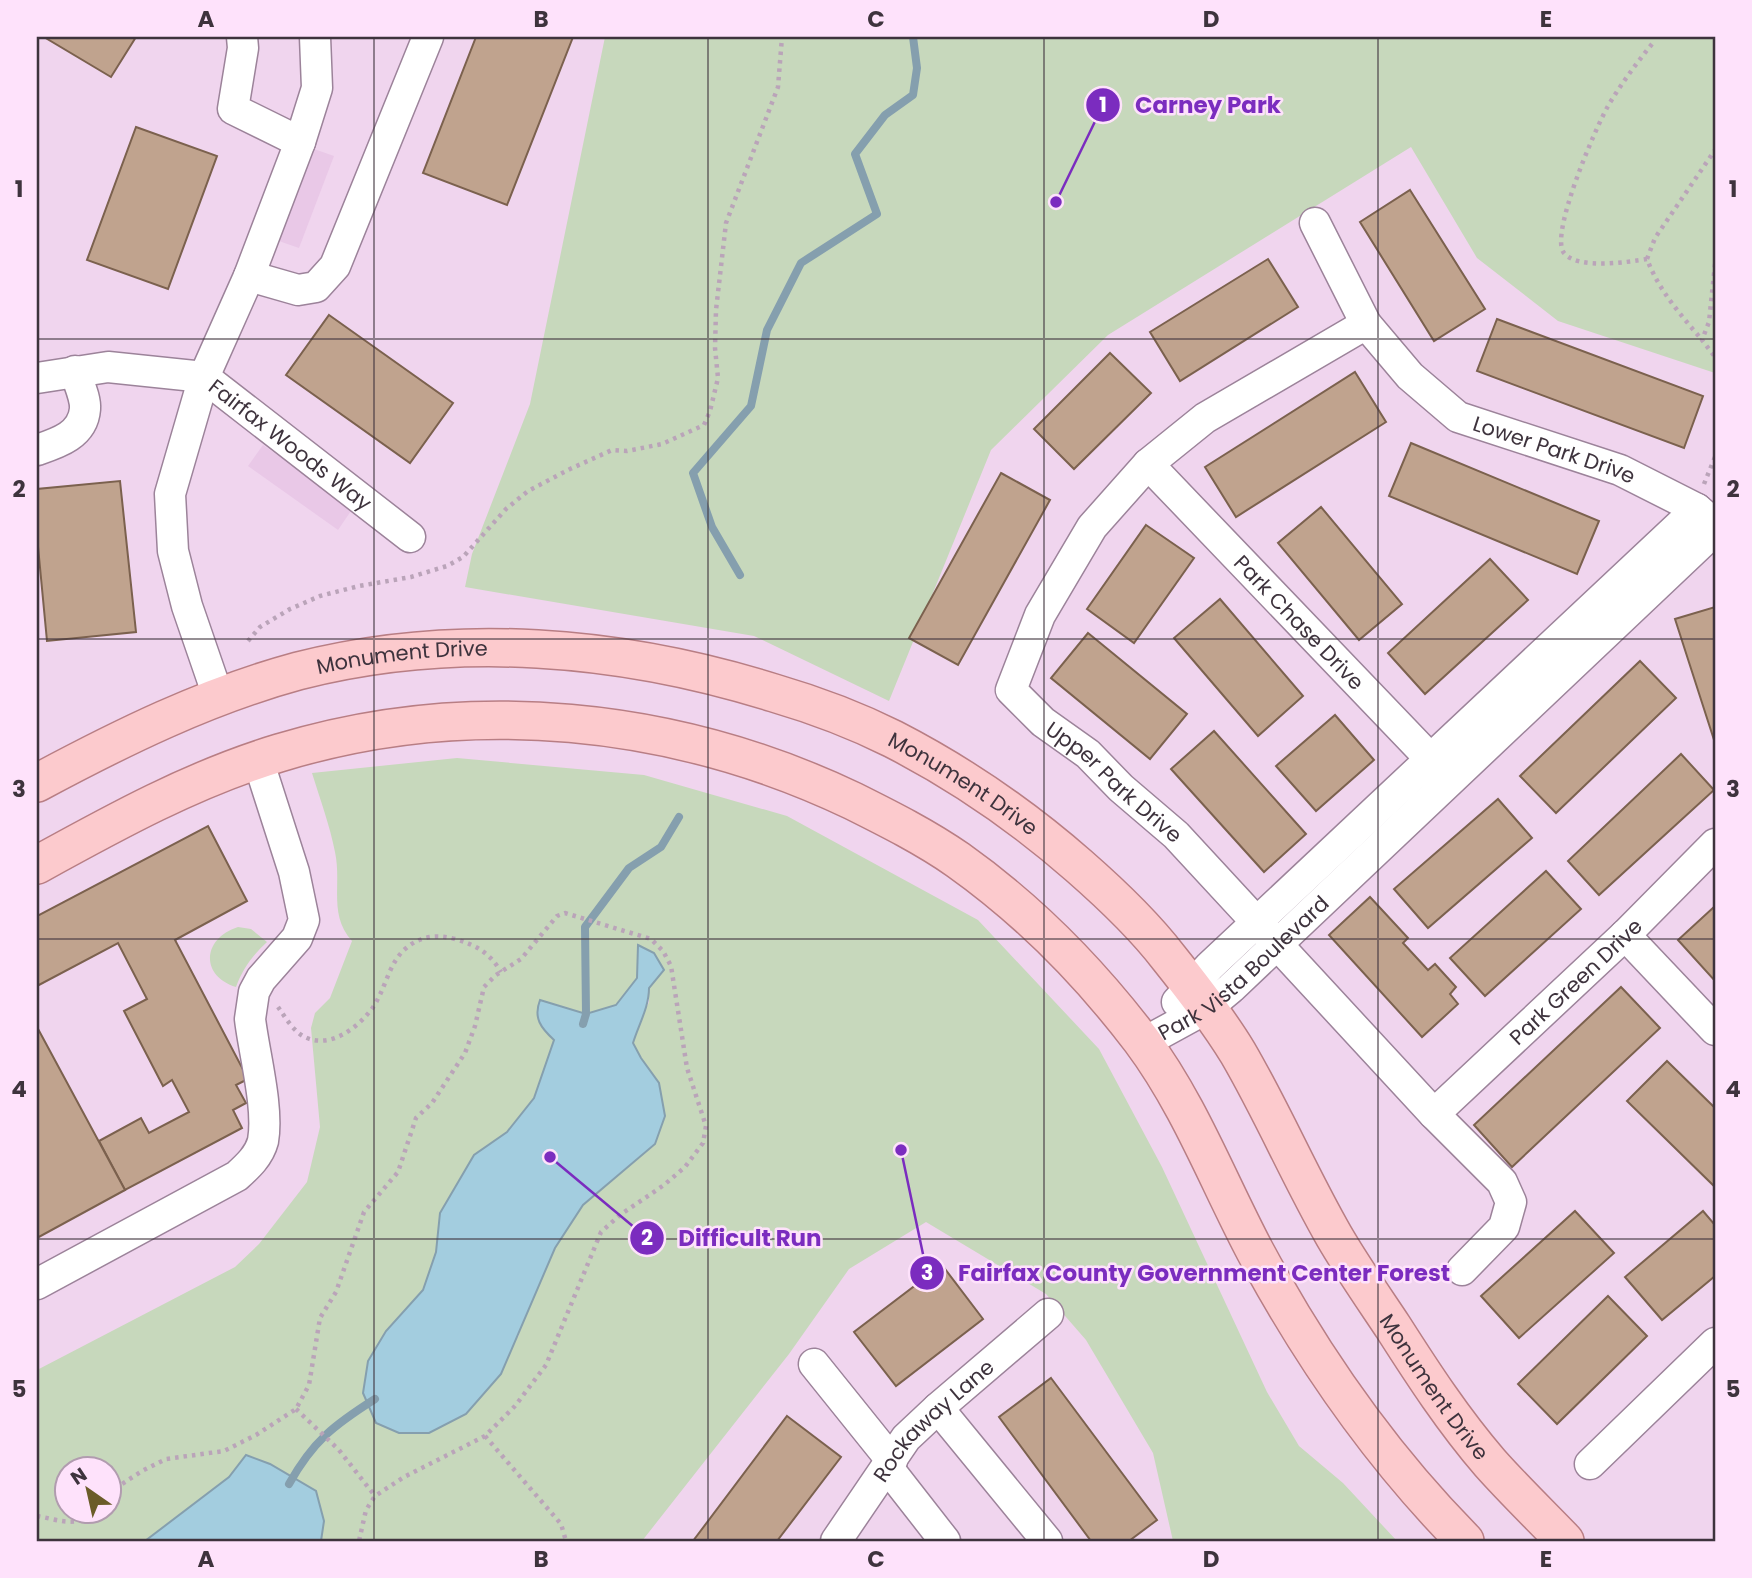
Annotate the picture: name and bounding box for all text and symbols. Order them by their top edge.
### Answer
text: A [198,3,215,35]
text: B [533,3,549,35]
text: C [867,3,885,35]
text: D [1203,3,1219,35]
text: E [1540,3,1552,35]
callout: Carney Park [1086,83,1295,127]
text: Carney Park [1135,89,1282,121]
text: 1 [1099,90,1107,119]
text: 1 [15,173,23,205]
text: 1 [1729,173,1737,205]
street label: Fairfax Woods Way [203,372,378,517]
street label: Lower Park Drive [1469,408,1641,490]
text: 2 [12,473,26,505]
text: 2 [1726,473,1740,505]
street label: Park Chase Drive [1228,548,1371,696]
street label: Monument Drive [314,633,488,681]
street label: Upper Park Drive [1040,714,1189,849]
street label: Monument Drive [883,725,1044,841]
text: 3 [12,773,26,805]
text: 3 [1726,773,1740,805]
street label: Park Vista Boulevard [1153,889,1335,1047]
street label: Park Green Drive [1503,912,1648,1051]
text: 4 [11,1073,27,1105]
text: 4 [1725,1073,1741,1105]
callout: Difficult Run [629,1216,836,1260]
text: Difficult Run [678,1222,822,1254]
text: 2 [641,1223,653,1252]
callout: Fairfax County Government Center Forest [909,1251,1465,1295]
text: Fairfax County Government Center Forest [958,1257,1450,1289]
text: 3 [921,1258,933,1287]
street label: Monument Drive [1373,1308,1496,1466]
street label: Rockaway Lane [866,1352,1000,1487]
text: 5 [12,1373,26,1405]
text: 5 [1726,1373,1740,1405]
north arrow [52,1456,122,1526]
text: N [65,1461,92,1492]
text: A [198,1543,215,1575]
text: B [533,1543,549,1575]
text: C [867,1543,885,1575]
text: D [1203,1543,1219,1575]
text: E [1540,1543,1552,1575]

